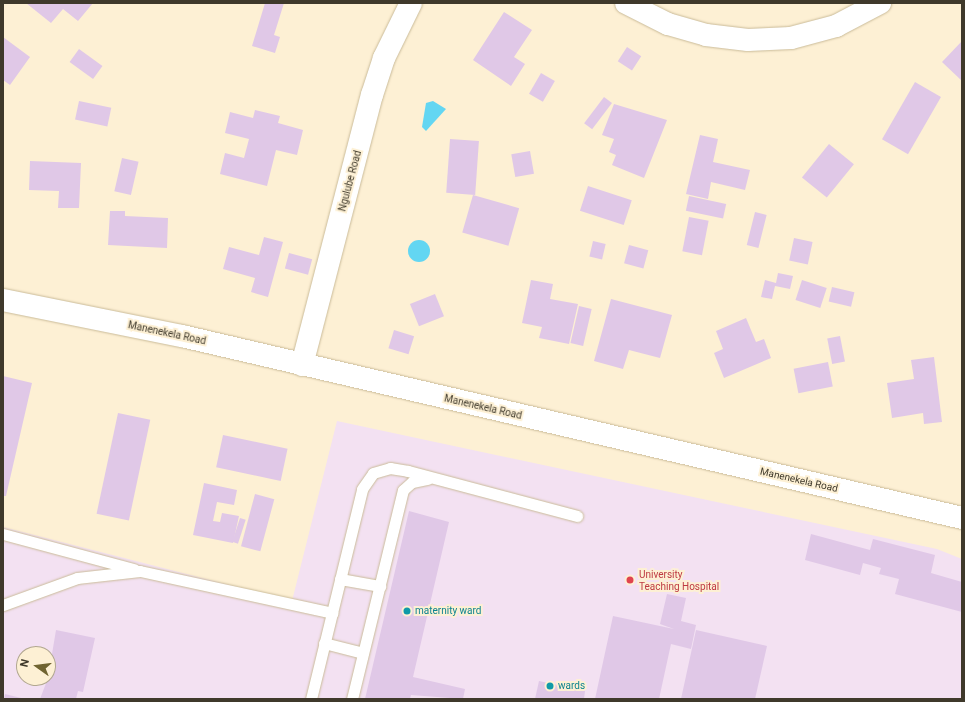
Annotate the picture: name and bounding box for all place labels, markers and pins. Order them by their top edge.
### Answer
place label: University Teaching Hospital [639,568,719,592]
marker: University Teaching Hospital [624,574,636,586]
place label: maternity ward [415,605,481,617]
marker: maternity ward [402,606,412,616]
place label: wards [558,680,585,692]
marker: wards [545,681,555,691]

